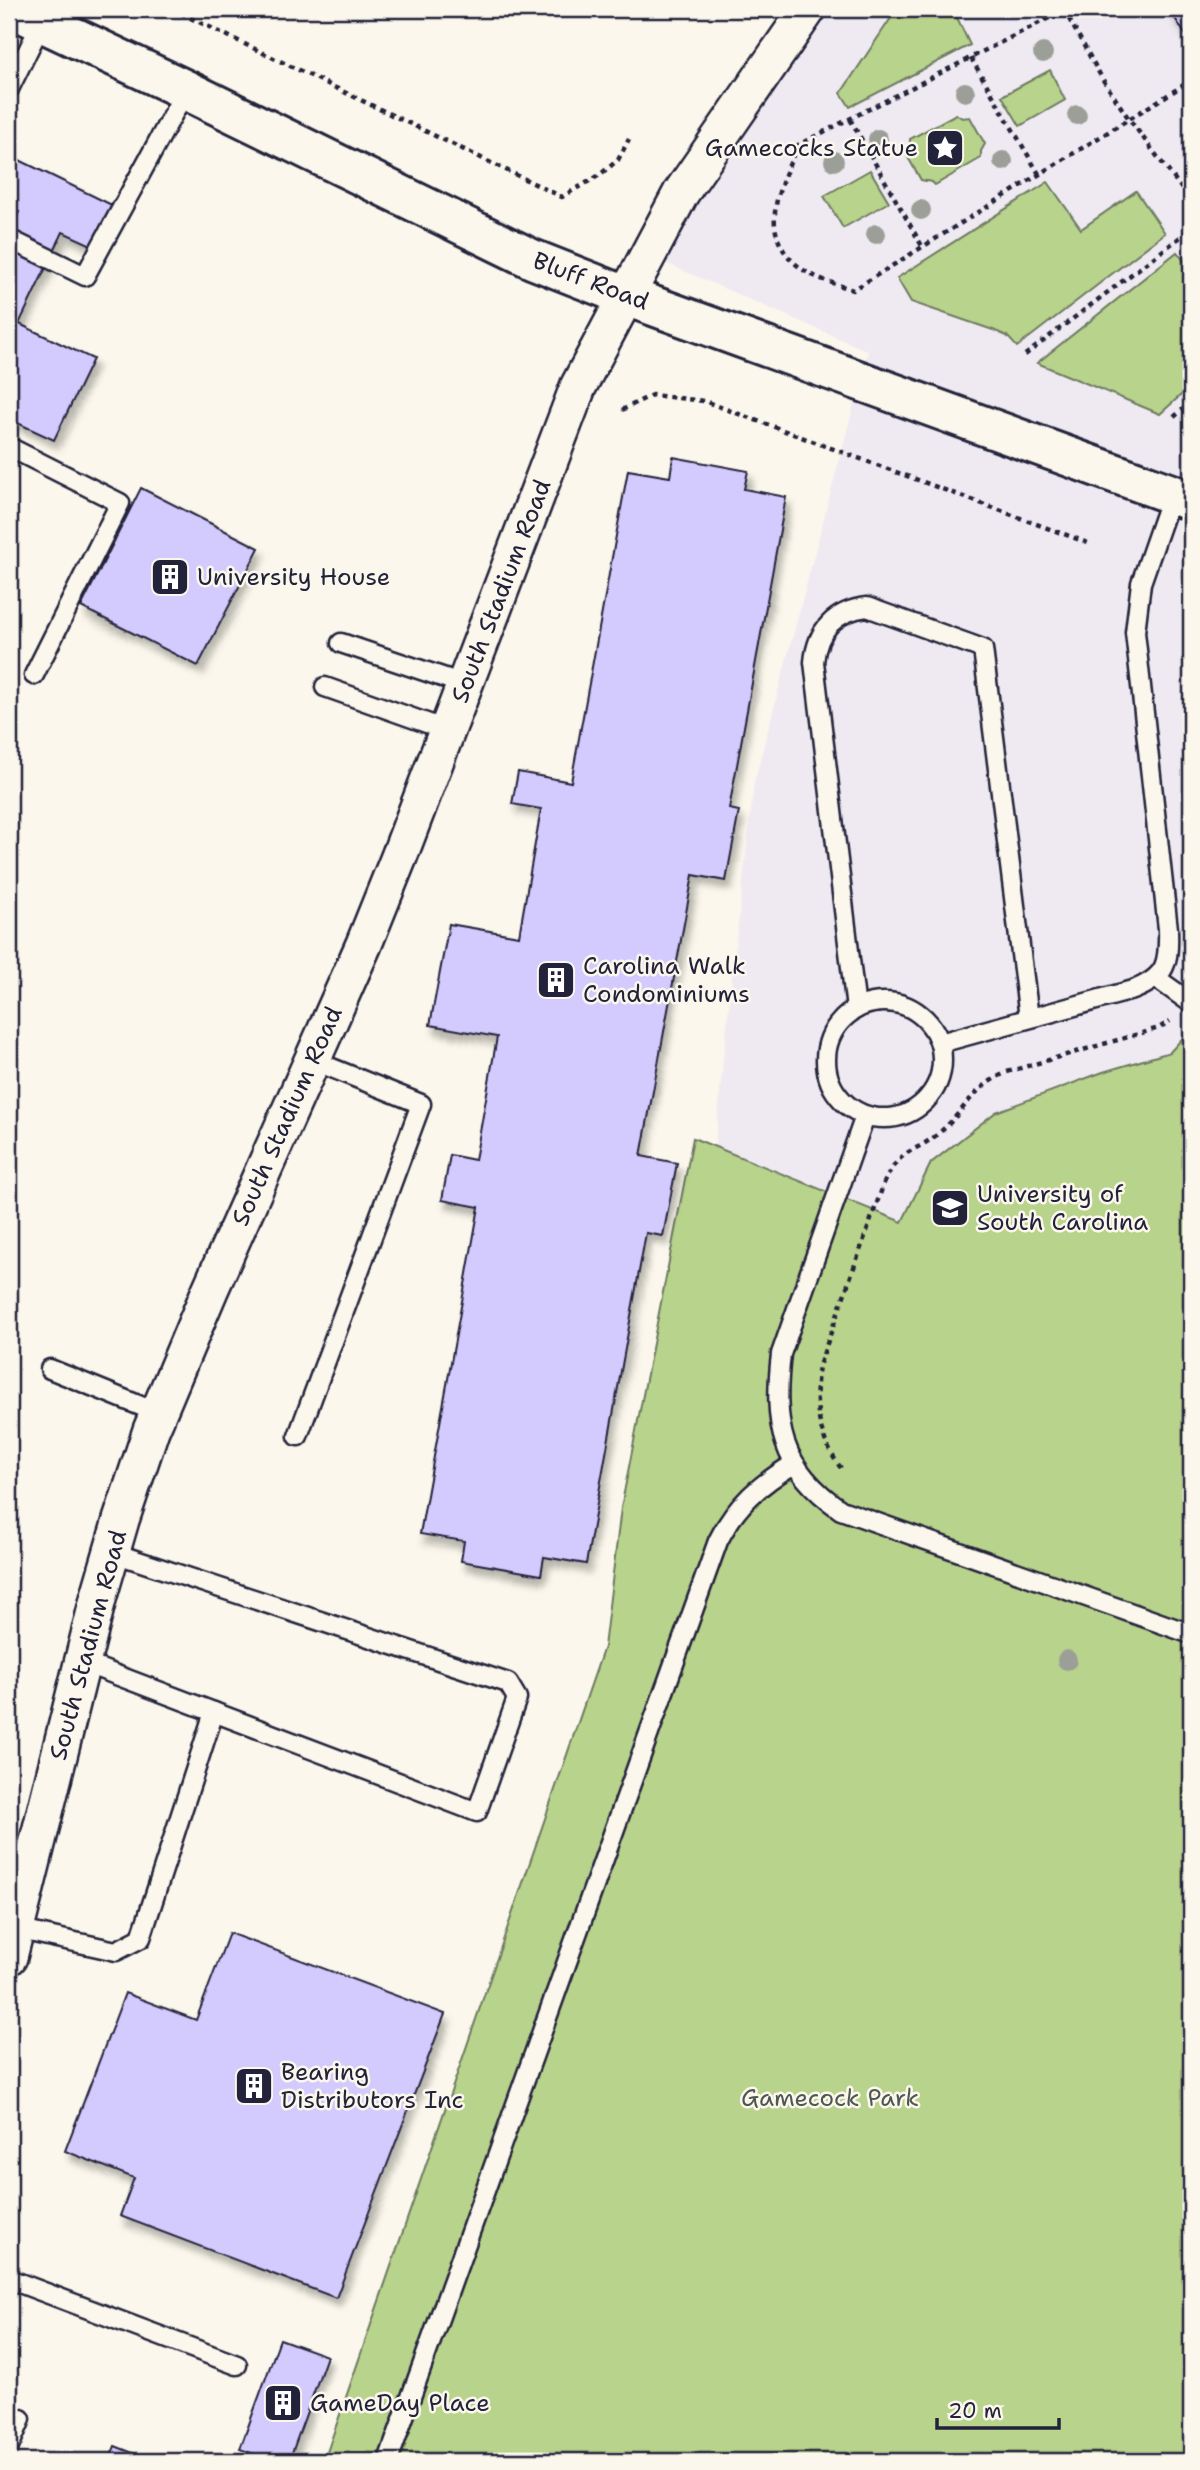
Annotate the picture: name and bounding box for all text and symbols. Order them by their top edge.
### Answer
place icon: Gamecocks Statue [924,127,966,169]
place label: Gamecocks Statue [705,132,918,164]
street label: Bluff Road [528,244,654,318]
street label: South Stadium Road [444,475,558,707]
building icon: University House [149,556,191,598]
place label: University House [197,561,390,593]
place label: Carolina Walk Condominiums [583,950,750,1010]
building icon: Carolina Walk Condominiums [535,959,577,1001]
street label: South Stadium Road [224,1001,350,1231]
place label: University of South Carolina [977,1178,1148,1238]
school or university icon: University of South Carolina [929,1187,971,1229]
street label: South Stadium Road [42,1526,134,1764]
place label: Bearing Distributors Inc [281,2056,464,2116]
building icon: Bearing Distributors Inc [233,2065,275,2107]
park label: Gamecock Park [741,2082,919,2114]
building icon: GameDay Place [262,2382,304,2424]
scale bar [937,2386,1060,2430]
place label: GameDay Place [310,2387,490,2419]
text: 20 m [948,2397,1002,2425]

